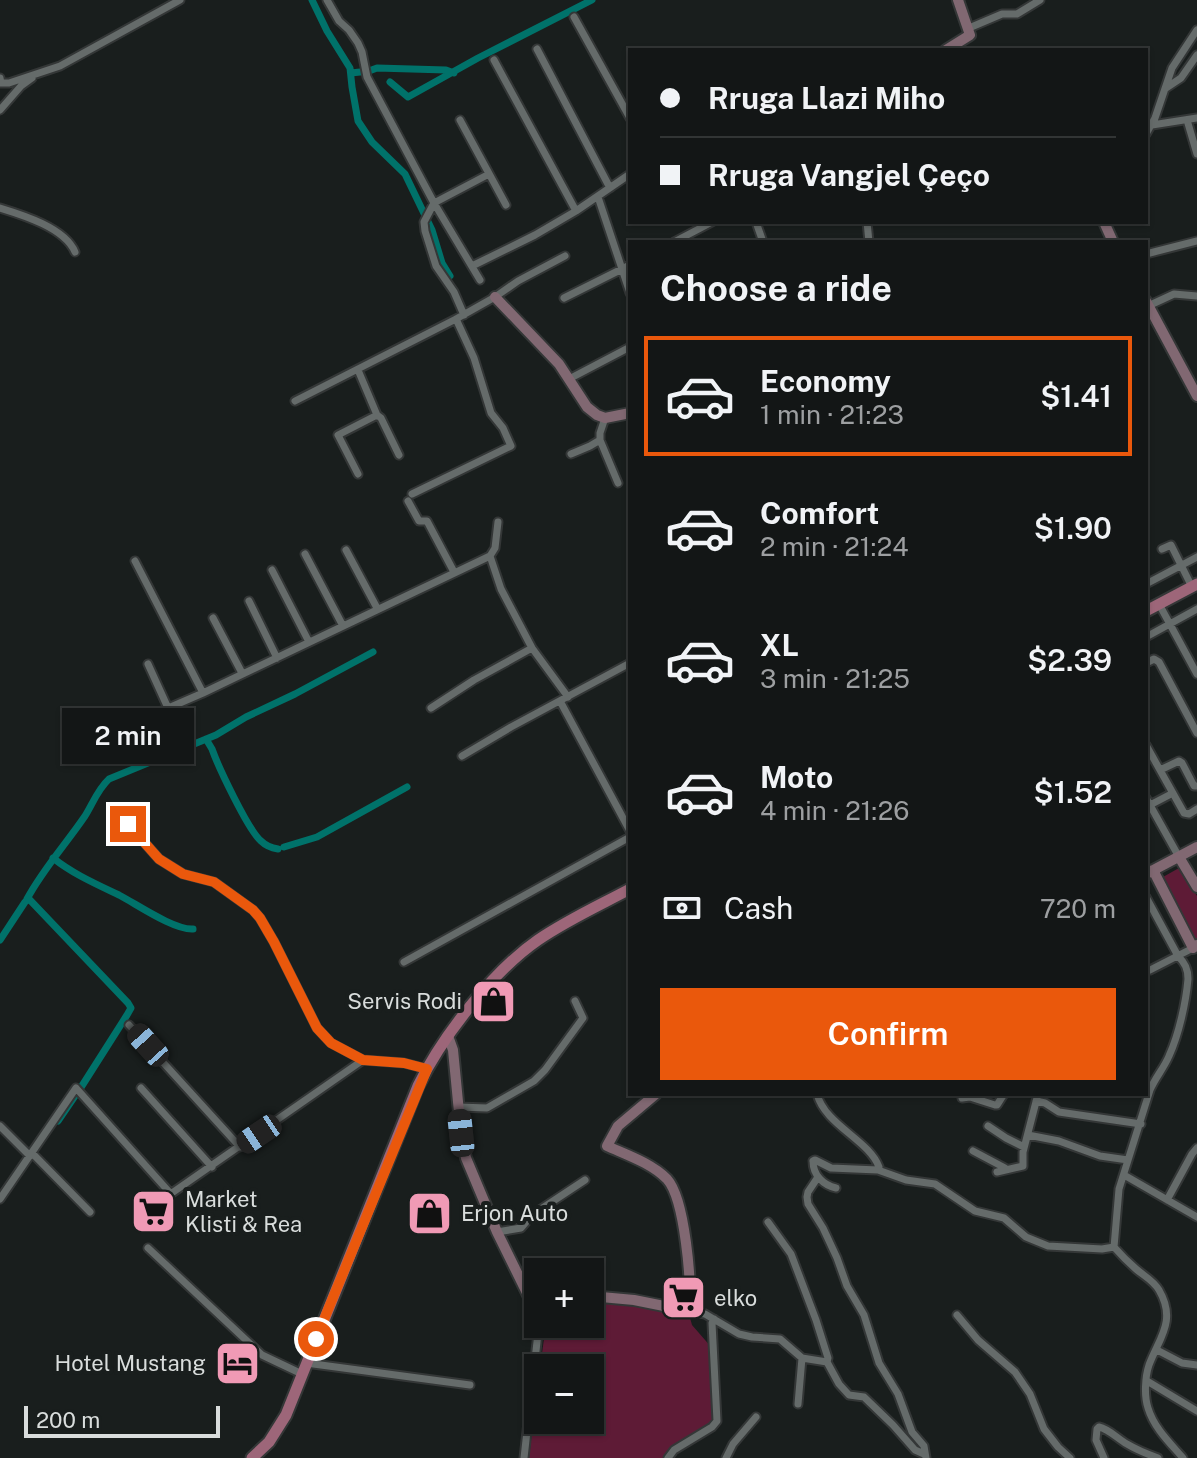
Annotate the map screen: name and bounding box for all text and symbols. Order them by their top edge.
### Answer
text: Rruga Llazi Miho [708,80,945,116]
text: Rruga Vangjel Çeço [708,157,990,193]
text: Choose a ride [660,267,892,309]
icon: car [664,360,736,432]
text: Economy [760,363,891,399]
text: $1.41 [1040,378,1112,414]
text: 1 min · 21:23 [760,399,904,430]
icon: car [664,492,736,564]
text: Comfort [760,495,879,531]
text: $1.90 [1034,510,1112,546]
text: 2 min · 21:24 [760,531,909,562]
icon: car [664,624,736,696]
text: XL [760,627,799,663]
text: $2.39 [1027,642,1112,678]
text: 3 min · 21:25 [760,663,910,694]
callout: 2 min [62,708,194,764]
text: 2 min [94,720,162,751]
icon: car [664,756,736,828]
text: Moto [760,759,833,795]
text: $1.52 [1034,774,1112,810]
text: 4 min · 21:26 [760,795,909,826]
route end [110,806,146,842]
icon: cash [660,886,704,930]
text: Cash [724,890,793,926]
text: 720 m [1040,893,1116,924]
shop icon: Servis Rodi [469,977,517,1025]
place label: Servis Rodi [347,988,462,1014]
button: Confirm [660,988,1116,1080]
car [123,1019,173,1071]
car [447,1108,475,1158]
car [232,1111,286,1157]
place label: Market Klisti & Rea [185,1186,302,1237]
supermarket icon: Market Klisti & Rea [130,1188,178,1236]
shop icon: Erjon Auto [406,1189,454,1237]
place label: Erjon Auto [461,1200,568,1226]
map controls [524,1258,604,1434]
button: + [524,1258,604,1338]
supermarket icon: elko [659,1274,707,1322]
place label: elko [714,1285,757,1311]
route start [298,1321,334,1357]
hotel icon: Hotel Mustang [213,1339,261,1387]
place label: Hotel Mustang [54,1350,206,1376]
button: − [524,1354,604,1434]
scale bar [24,1402,220,1438]
text: 200 m [36,1407,100,1433]

